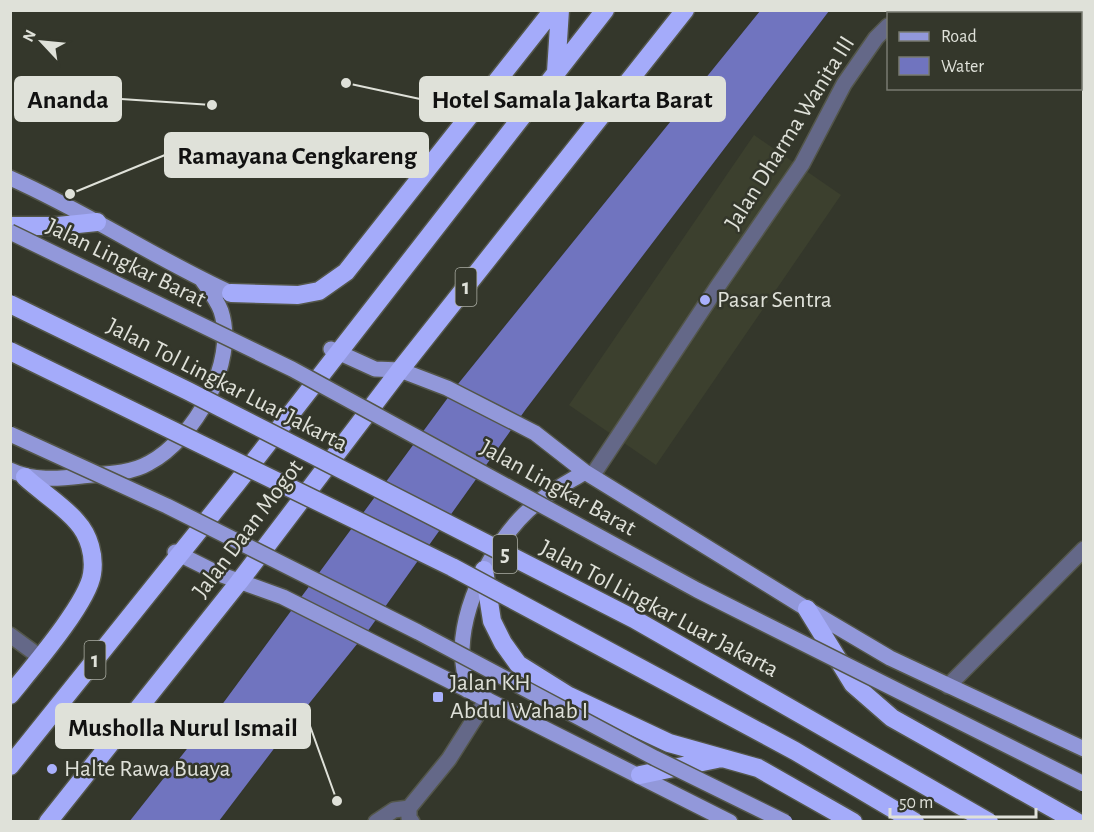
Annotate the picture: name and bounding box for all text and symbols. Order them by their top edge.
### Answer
north arrow [12,12,72,72]
legend [887,12,1082,90]
text: N [20,27,39,44]
text: Road [941,28,977,46]
street label: Jalan Dharma Wanita III [721,32,859,234]
text: Water [941,58,984,76]
callout: Ananda [15,77,121,121]
callout: Hotel Samala Jakarta Barat [420,77,725,121]
text: Ananda [27,87,109,113]
text: Hotel Samala Jakarta Barat [431,87,713,113]
callout: Ramayana Cengkareng [165,133,428,177]
text: Ramayana Cengkareng [177,143,418,169]
street label: Jalan Lingkar Barat [43,214,210,312]
road number: 1 [456,268,476,306]
place label: Pasar Sentra [717,288,832,312]
marker: Pasar Sentra [698,293,712,307]
street label: Jalan Tol Lingkar Luar Jakarta [103,314,351,456]
street label: Jalan Lingkar Barat [476,435,640,541]
street label: Jalan Daan Mogot [188,455,308,603]
road number: 5 [493,535,517,573]
street label: Jalan Tol Lingkar Luar Jakarta [536,536,782,682]
road number: 1 [84,641,106,679]
place label: Jalan KH Abdul Wahab I [450,671,588,723]
marker: Jalan KH Abdul Wahab I [431,690,445,704]
callout: Musholla Nurul Ismail [56,704,310,748]
text: Musholla Nurul Ismail [68,715,298,741]
place label: Halte Rawa Buaya [64,757,231,781]
marker: Halte Rawa Buaya [45,762,59,776]
scale bar [890,781,1036,819]
text: 50 m [899,794,933,812]

